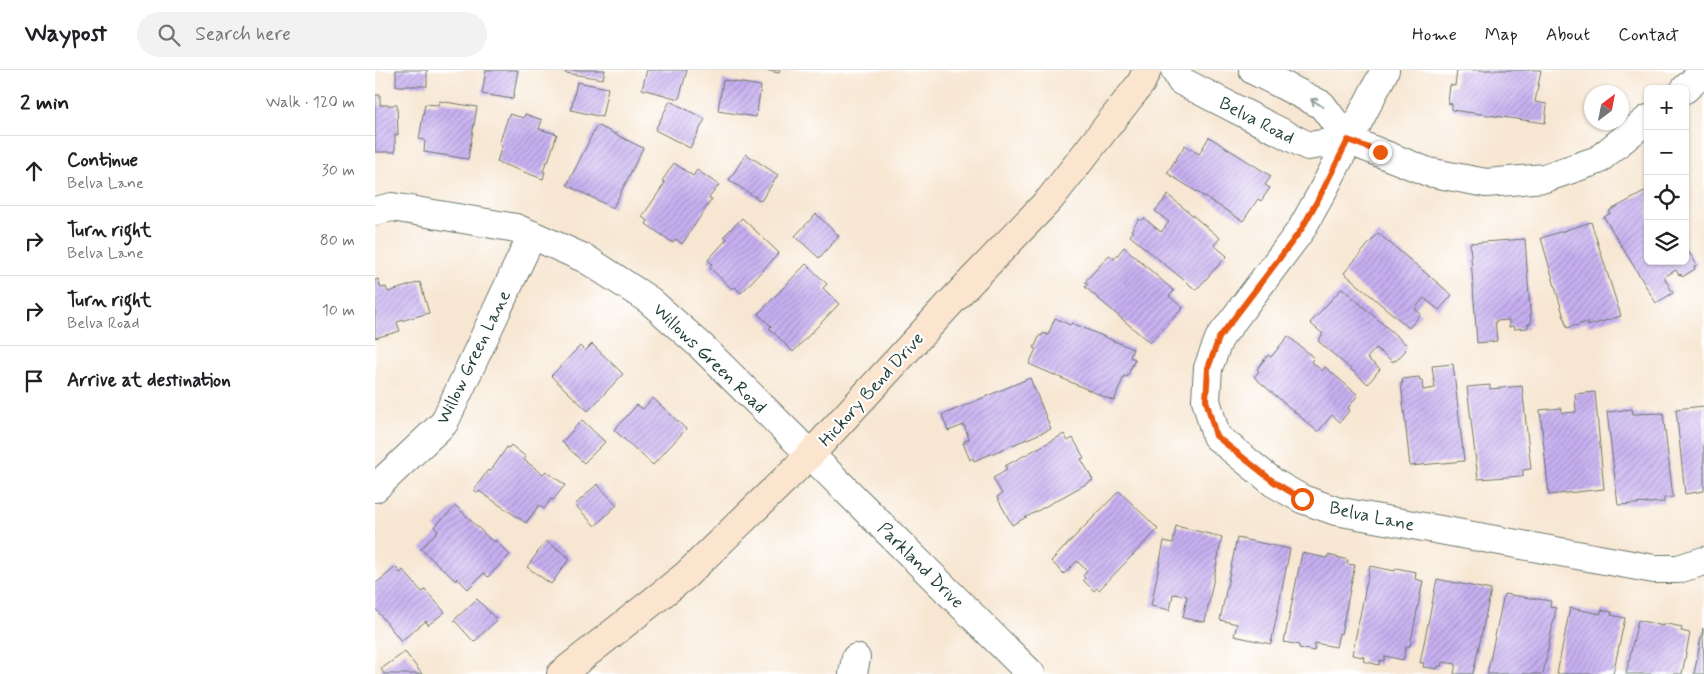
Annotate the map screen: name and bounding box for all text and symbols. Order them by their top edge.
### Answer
search box [137,12,487,57]
text: Waypost [25,19,107,50]
icon: search [155,21,183,49]
text: Search here [195,22,291,47]
text: Home [1412,23,1457,47]
text: Map [1485,23,1518,47]
text: About [1546,23,1590,47]
text: Contact [1618,23,1679,47]
north arrow [1584,85,1629,130]
map controls [1644,85,1689,265]
button: + [1644,85,1689,130]
text: 2 min [20,89,69,117]
text: Walk · 120 m [266,92,355,113]
street label: Belva Road [1215,92,1298,150]
one-way arrow [1310,98,1324,109]
button: − [1644,130,1689,175]
route end [1369,141,1392,164]
text: Continue [67,148,138,173]
icon: ahead [20,157,48,185]
text: 30 m [322,160,355,181]
text: Belva Lane [67,173,144,194]
button: locate [1644,175,1689,220]
text: Turn right [67,218,151,243]
button: layers [1644,220,1689,265]
icon: right [20,227,48,255]
text: 80 m [320,230,355,251]
text: Belva Lane [67,243,144,264]
street label: Willow Green Lane [431,286,517,429]
text: Turn right [67,288,151,313]
icon: right [20,297,48,325]
street label: Willows Green Road [647,298,771,419]
text: 10 m [322,300,355,321]
text: Belva Road [67,313,140,334]
street label: Hickory Bend Drive [814,327,930,452]
icon: arrive [20,367,48,395]
text: Arrive at destination [67,368,231,393]
route start [1291,488,1314,511]
street label: Belva Lane [1327,496,1417,538]
street label: Parkland Drive [872,517,969,614]

